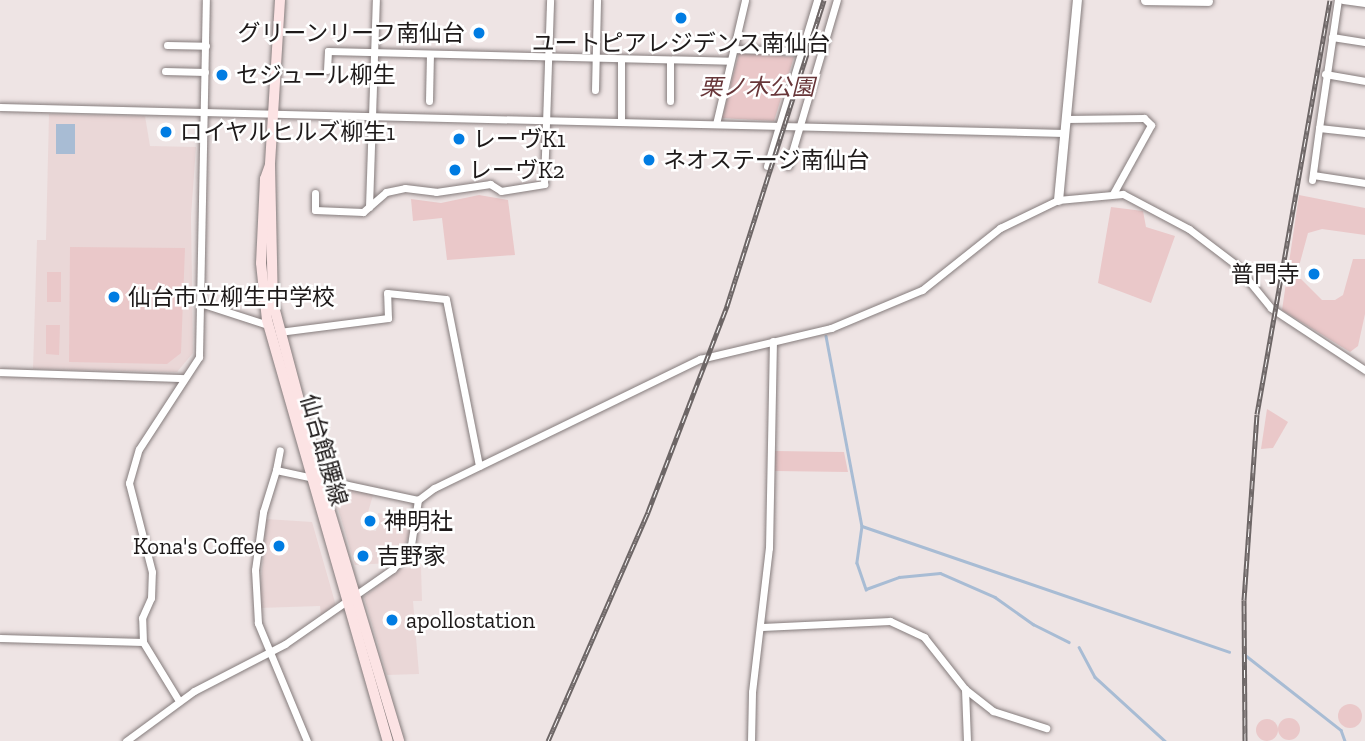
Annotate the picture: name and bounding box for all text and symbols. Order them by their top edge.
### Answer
marker: ユートピアレジデンス南仙台 [673,10,689,26]
place label: グリーンリーフ南仙台 [235,19,465,47]
marker: グリーンリーフ南仙台 [471,25,487,41]
place label: ユートピアレジデンス南仙台 [532,29,830,57]
place label: セジュール柳生 [236,61,397,89]
marker: セジュール柳生 [214,67,230,83]
park label: 栗ノ木公園 [700,73,814,101]
place label: ロイヤルヒルズ柳生1 [180,118,396,146]
marker: ロイヤルヒルズ柳生1 [158,124,174,140]
place label: レーヴK1 [473,125,566,153]
marker: レーヴK1 [451,131,467,147]
place label: ネオステージ南仙台 [663,146,870,174]
marker: ネオステージ南仙台 [641,152,657,168]
place label: レーヴK2 [469,156,565,184]
marker: レーヴK2 [447,162,463,178]
place label: 普門寺 [1231,260,1300,288]
marker: 普門寺 [1306,266,1322,282]
place label: 仙台市立柳生中学校 [128,283,335,311]
marker: 仙台市立柳生中学校 [106,289,122,305]
street label: 仙台館腰線 [295,391,353,509]
place label: 神明社 [384,507,453,535]
marker: 神明社 [362,513,378,529]
place label: Kona's Coffee [133,532,265,560]
marker: Kona's Coffee [271,538,287,554]
place label: 吉野家 [377,542,446,570]
marker: 吉野家 [355,548,371,564]
place label: apollostation [406,606,535,634]
marker: apollostation [384,612,400,628]

